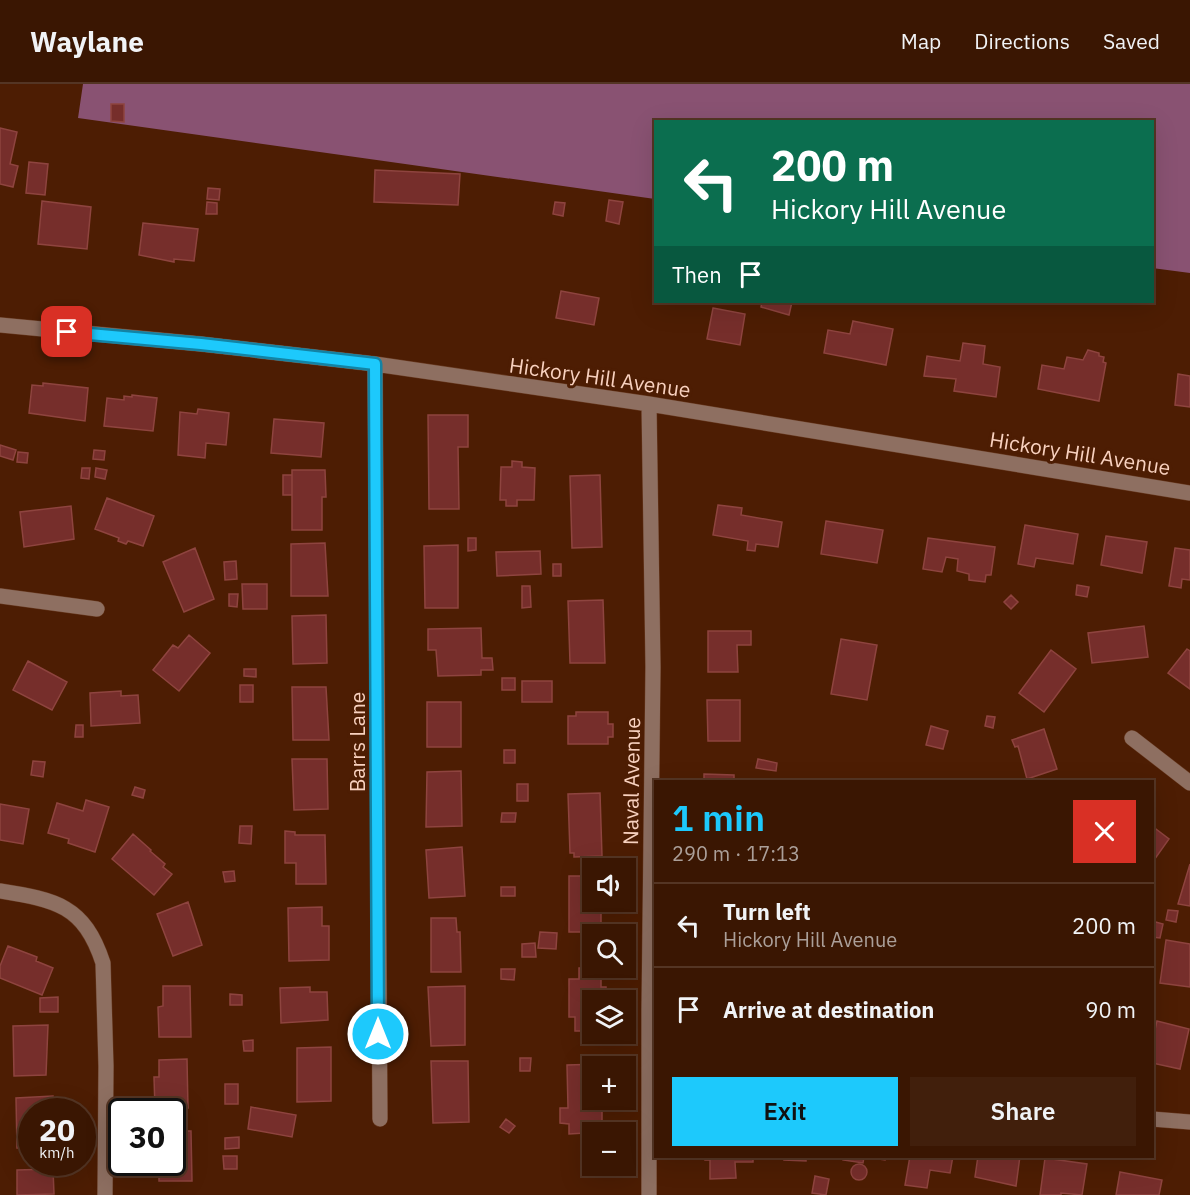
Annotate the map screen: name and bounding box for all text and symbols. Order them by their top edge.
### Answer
text: Waylane [30,23,144,60]
text: Map [901,27,941,55]
text: Directions [974,27,1070,55]
text: Saved [1103,27,1160,55]
text: 200 m [771,138,894,193]
icon: left [672,144,750,222]
text: Hickory Hill Avenue [771,191,1006,226]
icon: arrive [734,258,767,291]
text: Then [672,260,722,289]
pin [41,306,92,357]
icon: arrive [50,315,83,348]
street label: Hickory Hill Avenue [507,350,693,404]
street label: Hickory Hill Avenue [987,425,1173,481]
street label: Barrs Lane [343,692,371,792]
street label: Naval Avenue [616,717,646,845]
text: 1 min [672,794,765,841]
button: close [1073,800,1136,863]
text: 290 m · 17:13 [672,840,800,867]
map controls [582,858,636,1176]
button: sound [582,858,636,912]
text: Turn left [723,897,811,926]
icon: left [672,909,705,942]
text: 200 m [1072,911,1136,940]
button: search [582,924,636,978]
text: Hickory Hill Avenue [723,926,897,953]
button: layers [582,990,636,1044]
icon: arrive [672,993,705,1026]
text: Arrive at destination [723,995,934,1024]
text: 90 m [1085,995,1136,1024]
position arrow [346,1002,410,1066]
button: + [582,1056,636,1110]
button: Exit [672,1077,898,1146]
button: Share [910,1077,1136,1146]
speed limit sign: 30 [108,1098,186,1176]
text: 20 [39,1110,75,1149]
button: − [582,1122,636,1176]
text: km/h [39,1143,75,1162]

